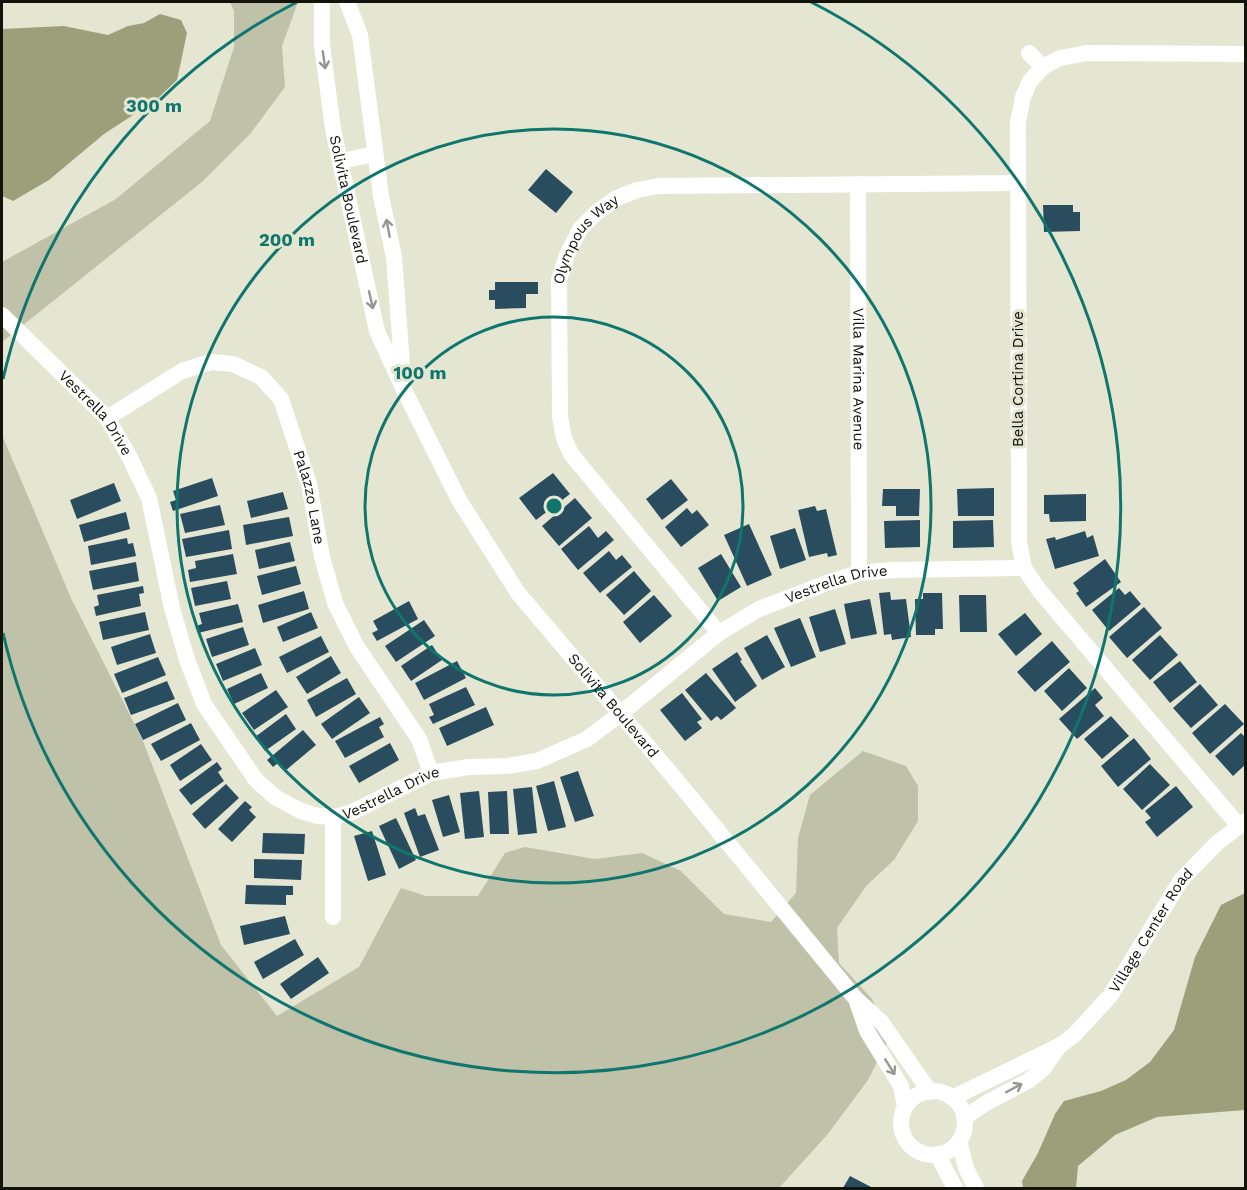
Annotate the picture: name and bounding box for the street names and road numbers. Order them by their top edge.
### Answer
street label: Solivita Boulevard [326,134,371,266]
street label: Olympous Way [549,190,622,286]
street label: Villa Marina Avenue [849,308,868,450]
street label: Bella Cortina Drive [1009,311,1027,447]
street label: Vestrella Drive [55,367,136,459]
street label: Palazzo Lane [289,448,329,546]
street label: Vestrella Drive [782,561,888,607]
street label: Solivita Boulevard [564,650,663,761]
street label: Vestrella Drive [341,763,441,824]
street label: Village Center Road [1105,864,1197,996]

